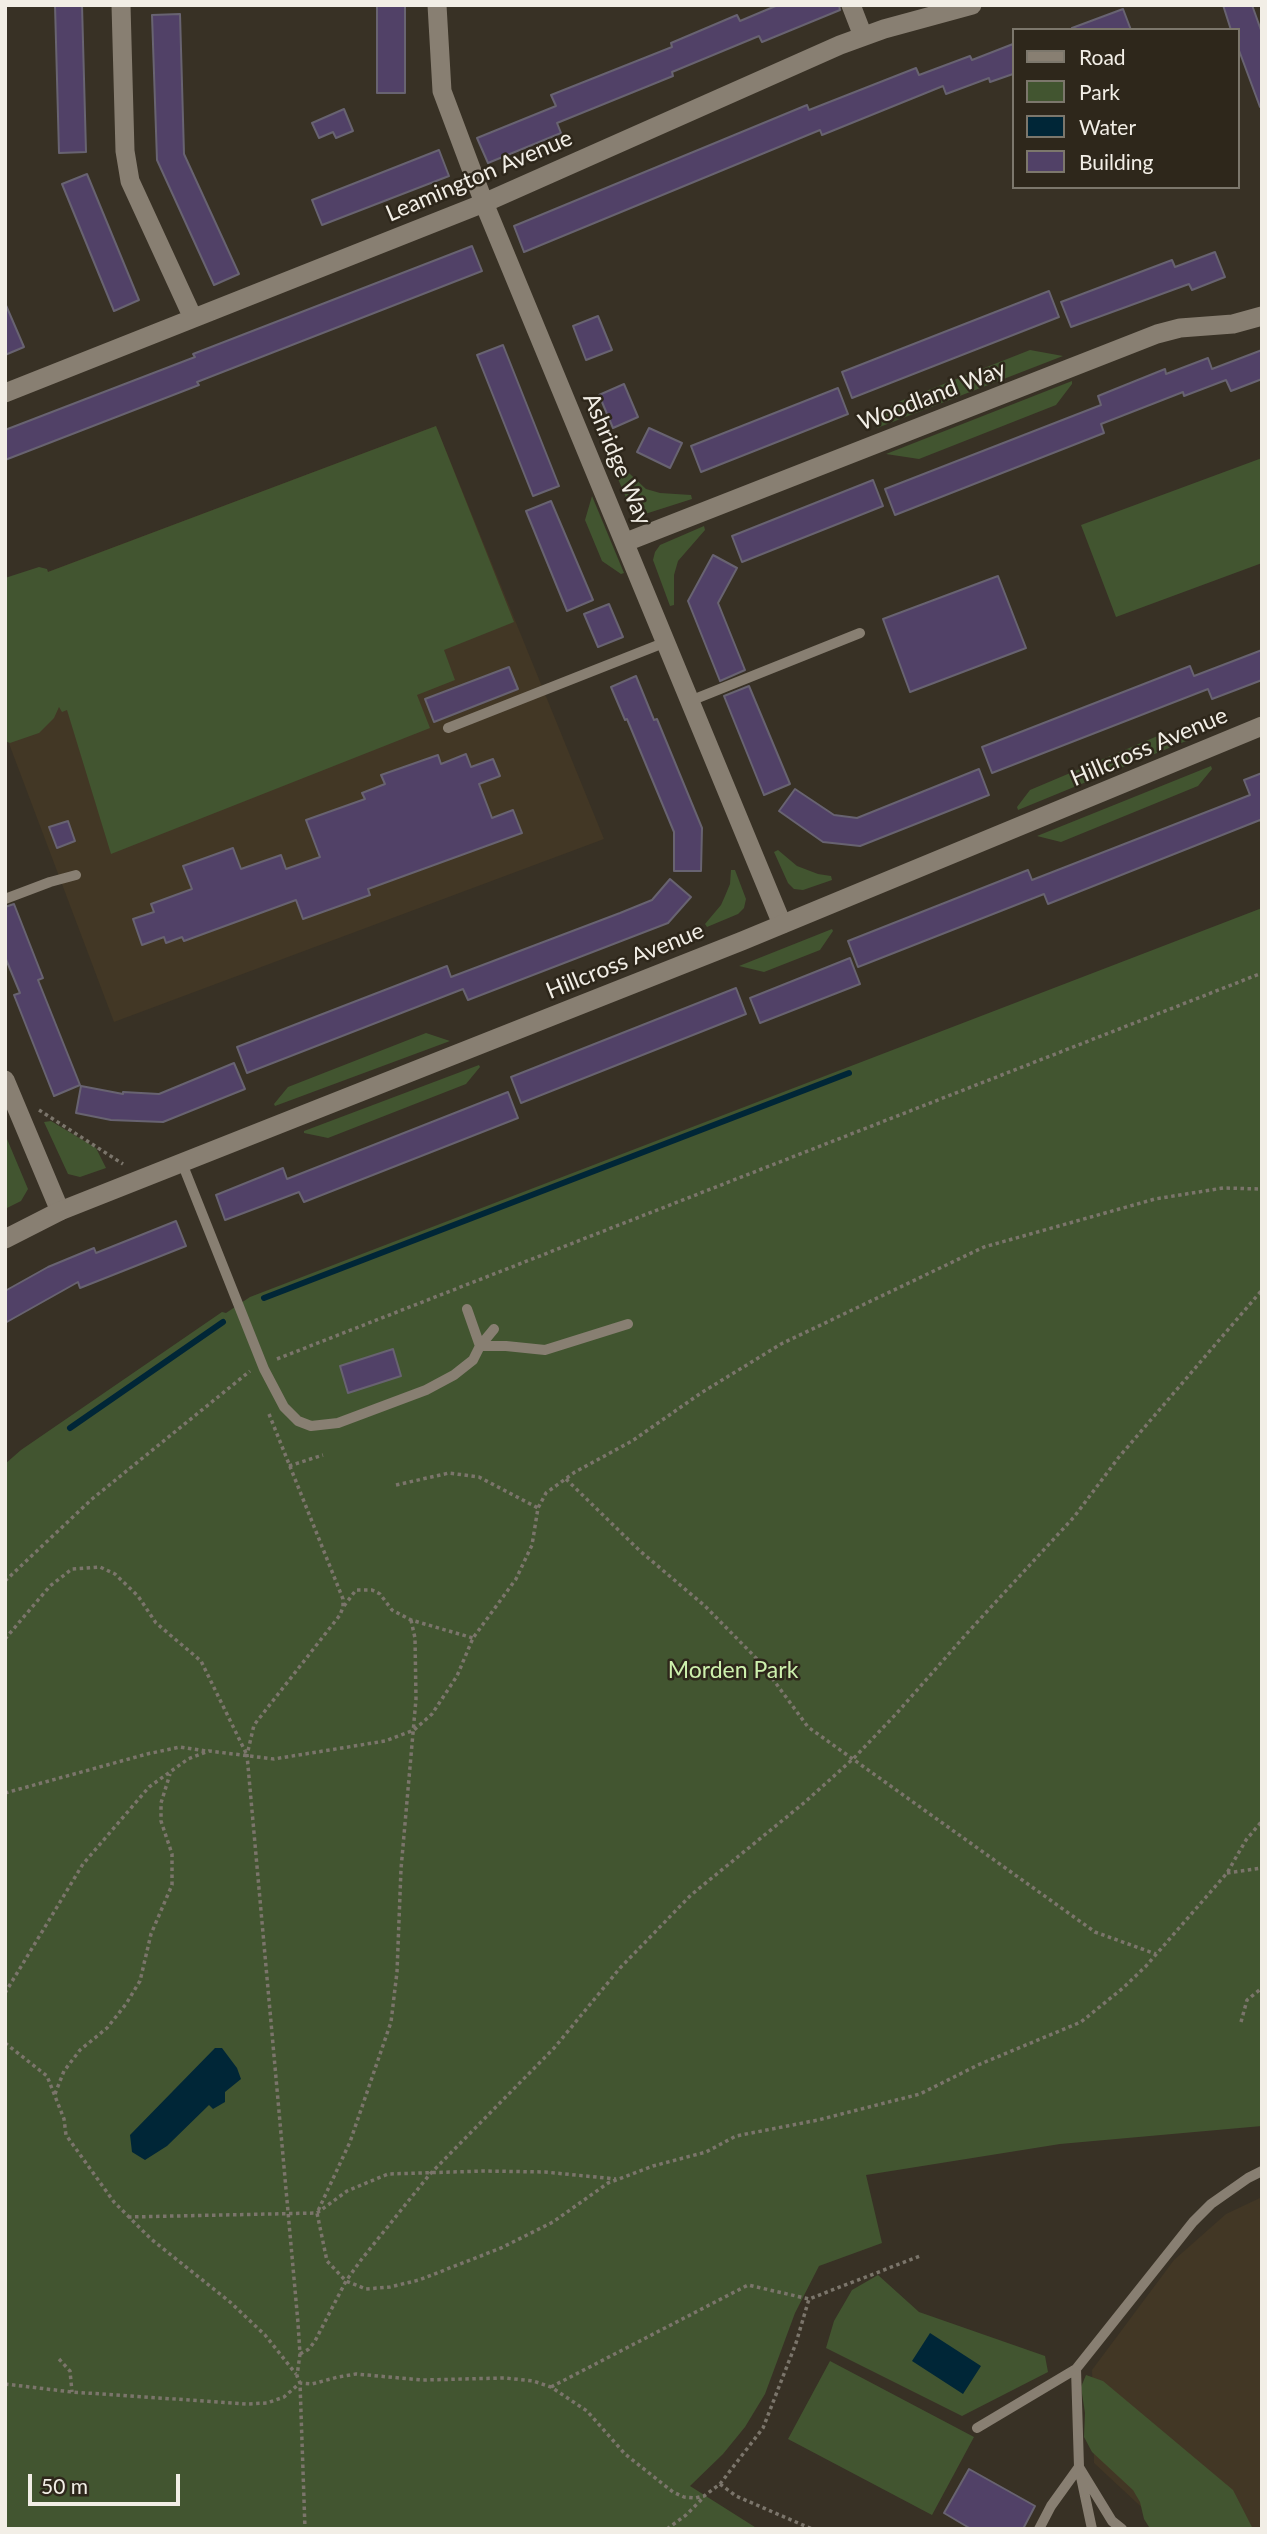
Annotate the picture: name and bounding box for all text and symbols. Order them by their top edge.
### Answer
legend [1012,28,1239,189]
text: Road [1079,44,1126,69]
text: Park [1079,79,1120,104]
text: Water [1079,114,1136,139]
street label: Leamington Avenue [382,124,576,228]
text: Building [1079,149,1154,174]
street label: Woodland Way [854,355,1010,437]
street label: Ashridge Way [577,389,657,529]
street label: Hillcross Avenue [1066,702,1232,792]
street label: Hillcross Avenue [542,917,708,1005]
park label: Morden Park [668,1657,798,1685]
scale bar [32,2460,184,2504]
text: 50 m [41,2473,88,2498]

